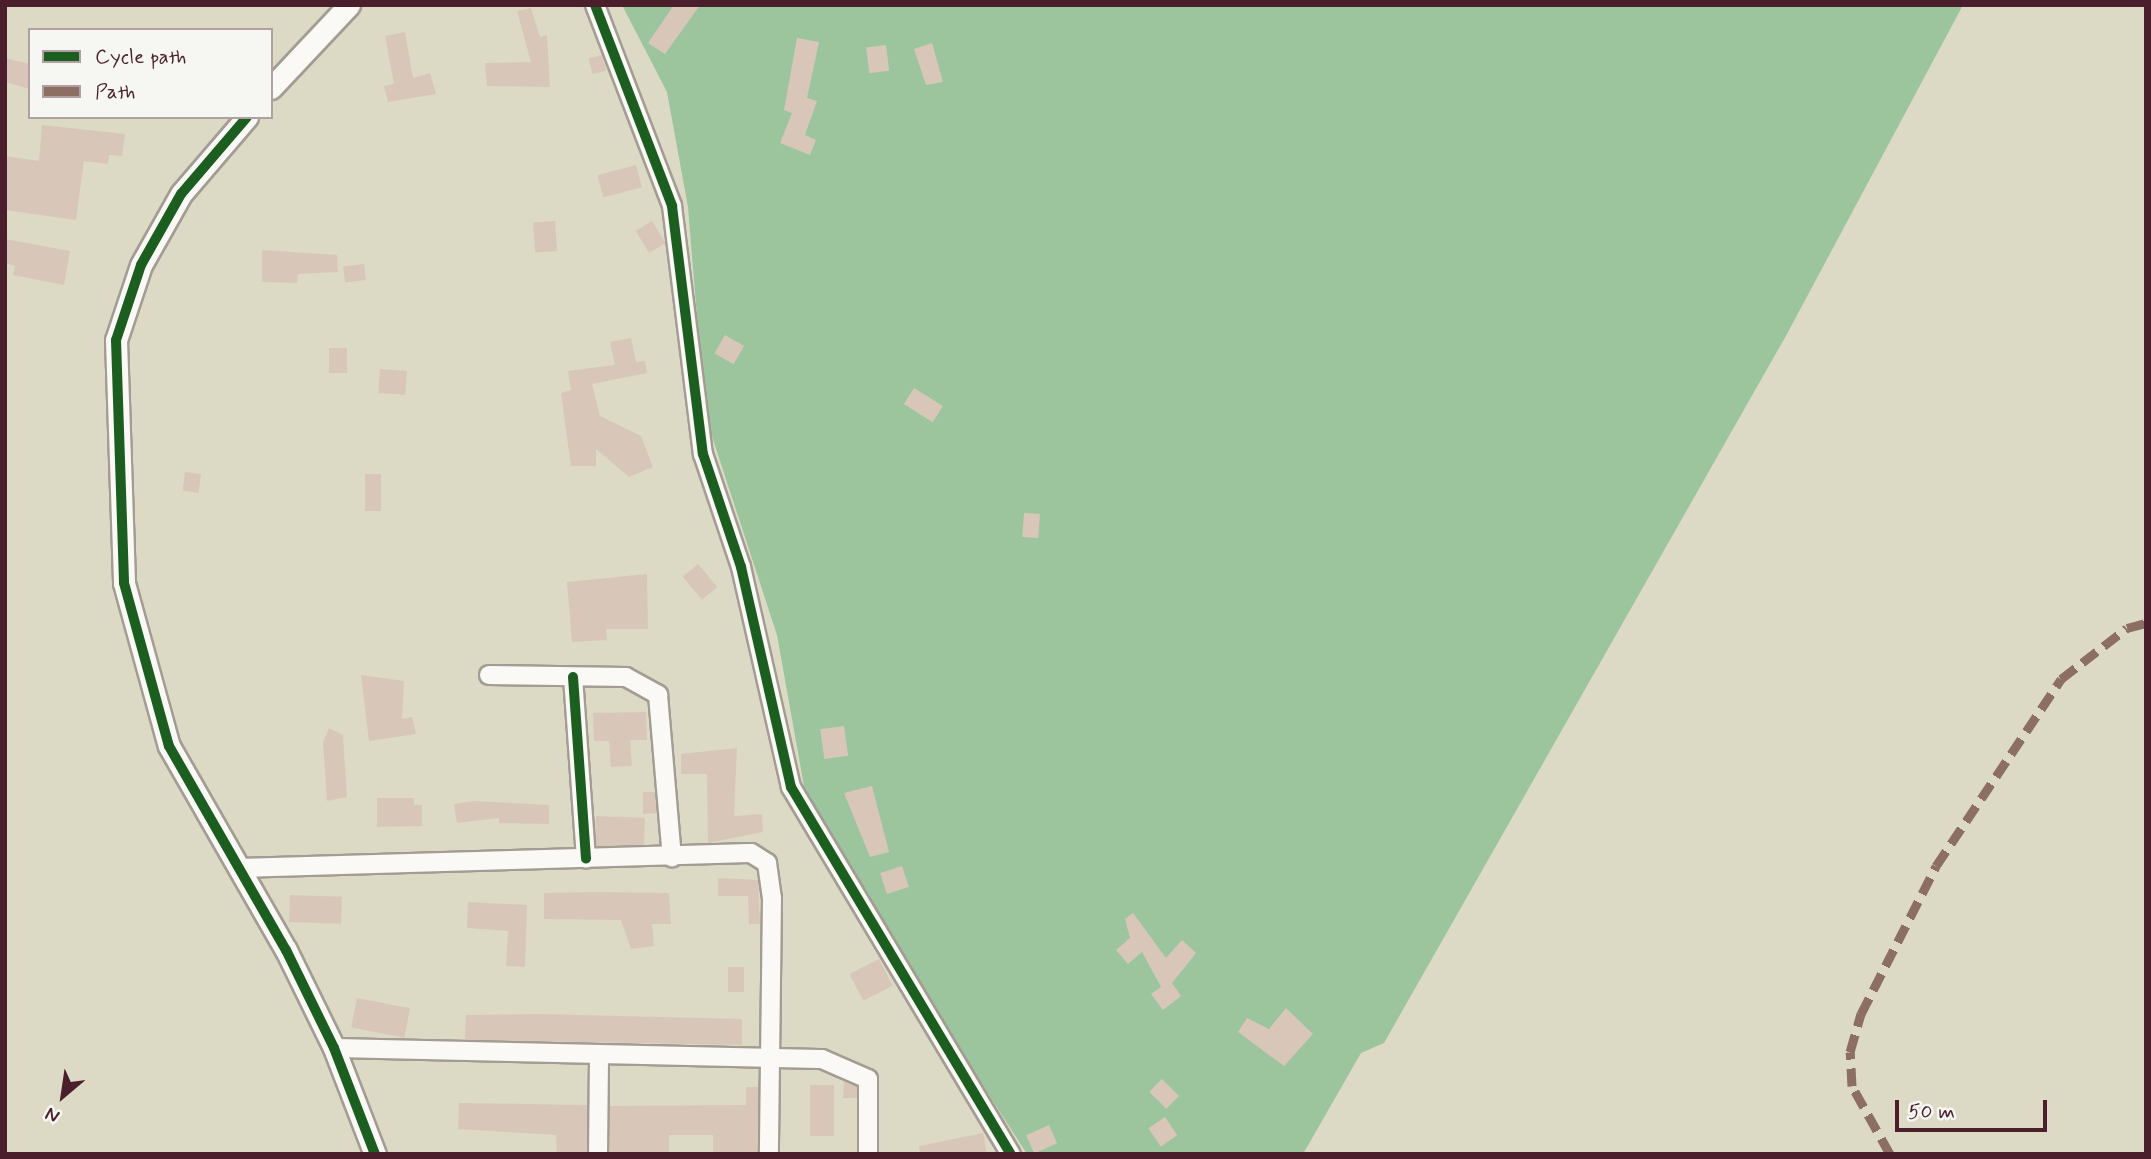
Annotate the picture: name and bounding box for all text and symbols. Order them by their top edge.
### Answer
legend [28,28,273,119]
text: Cycle path [95,43,186,71]
text: Path [95,78,135,106]
north arrow [28,1061,98,1131]
scale bar [1899,1086,2051,1130]
text: 50 m [1908,1098,1955,1126]
text: N [41,1101,64,1129]

